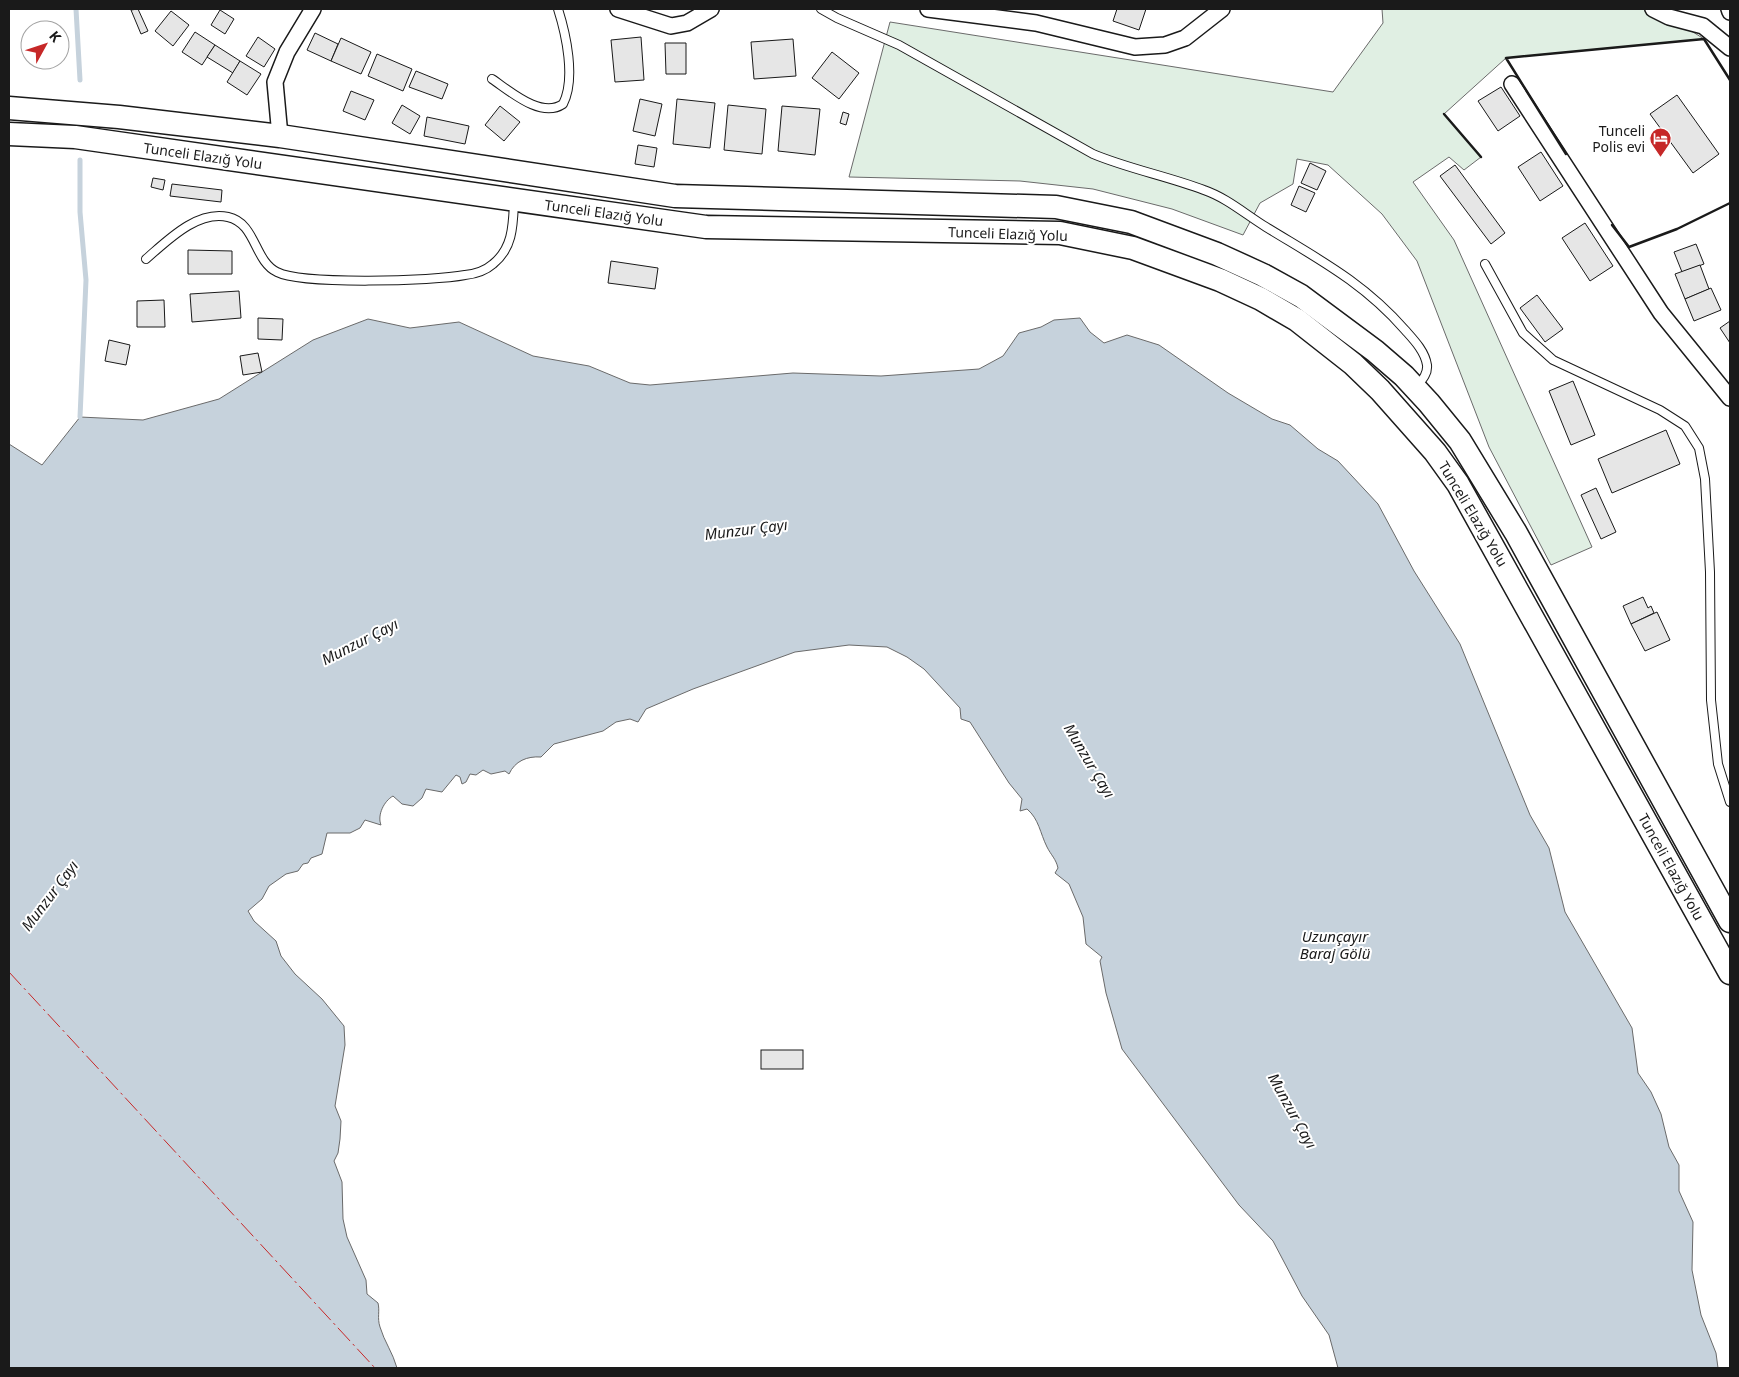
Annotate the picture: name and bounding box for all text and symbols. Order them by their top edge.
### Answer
north arrow [20,20,70,70]
text: K [45,27,66,47]
place label: Tunceli Polis evi [1592,121,1645,156]
hotel icon: Tunceli Polis evi [1649,127,1673,158]
street label: Tunceli Elazığ Yolu [143,138,264,173]
street label: Tunceli Elazığ Yolu [544,195,665,230]
street label: Tunceli Elazığ Yolu [948,222,1068,245]
street label: Tunceli Elazığ Yolu [1435,458,1512,570]
water label: Munzur Çayı [703,514,789,544]
water label: Munzur Çayı [318,613,401,669]
water label: Munzur Çayı [1060,720,1120,801]
street label: Tunceli Elazığ Yolu [1634,810,1709,924]
water label: Munzur Çayı [16,856,82,935]
water label: Uzunçayır Baraj Gölü [1300,926,1371,963]
water label: Munzur Çayı [1264,1069,1322,1152]

